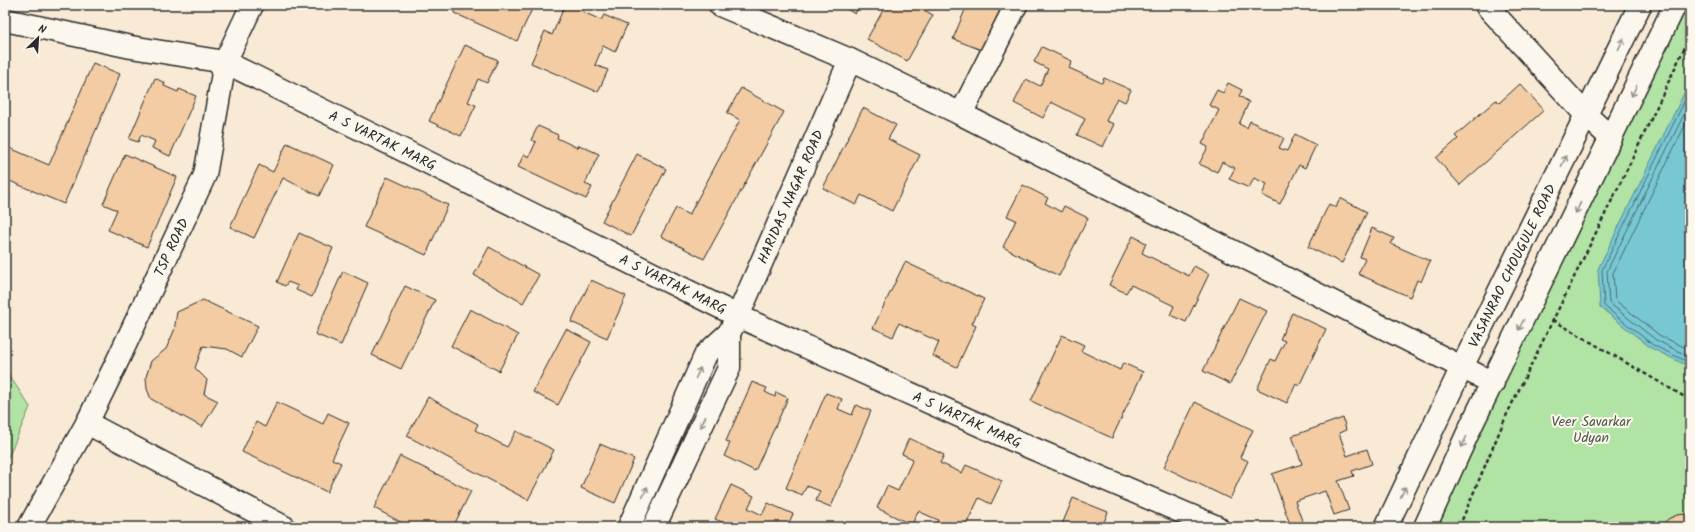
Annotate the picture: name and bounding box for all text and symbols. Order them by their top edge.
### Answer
north arrow [18,18,58,58]
text: N [35,20,49,39]
one-way arrow [1618,38,1625,50]
one-way arrow [1629,84,1637,96]
street label: A S VARTAK MARG [325,105,440,177]
street label: HARIDAS NAGAR ROAD [752,127,830,268]
one-way arrow [1561,155,1568,167]
street label: VASANRAO CHOUGULE ROAD [1463,181,1562,352]
one-way arrow [1574,202,1581,214]
street label: TSP ROAD [149,215,195,281]
street label: A S VARTAK MARG [615,249,730,321]
one-way arrow [1517,319,1524,331]
one-way arrow [695,367,702,379]
street label: A S VARTAK MARG [909,386,1025,454]
park label: Veer Savarkar Udyan [1551,411,1632,449]
one-way arrow [699,416,706,428]
one-way arrow [1460,435,1467,447]
one-way arrow [642,486,649,498]
one-way arrow [1400,486,1407,498]

